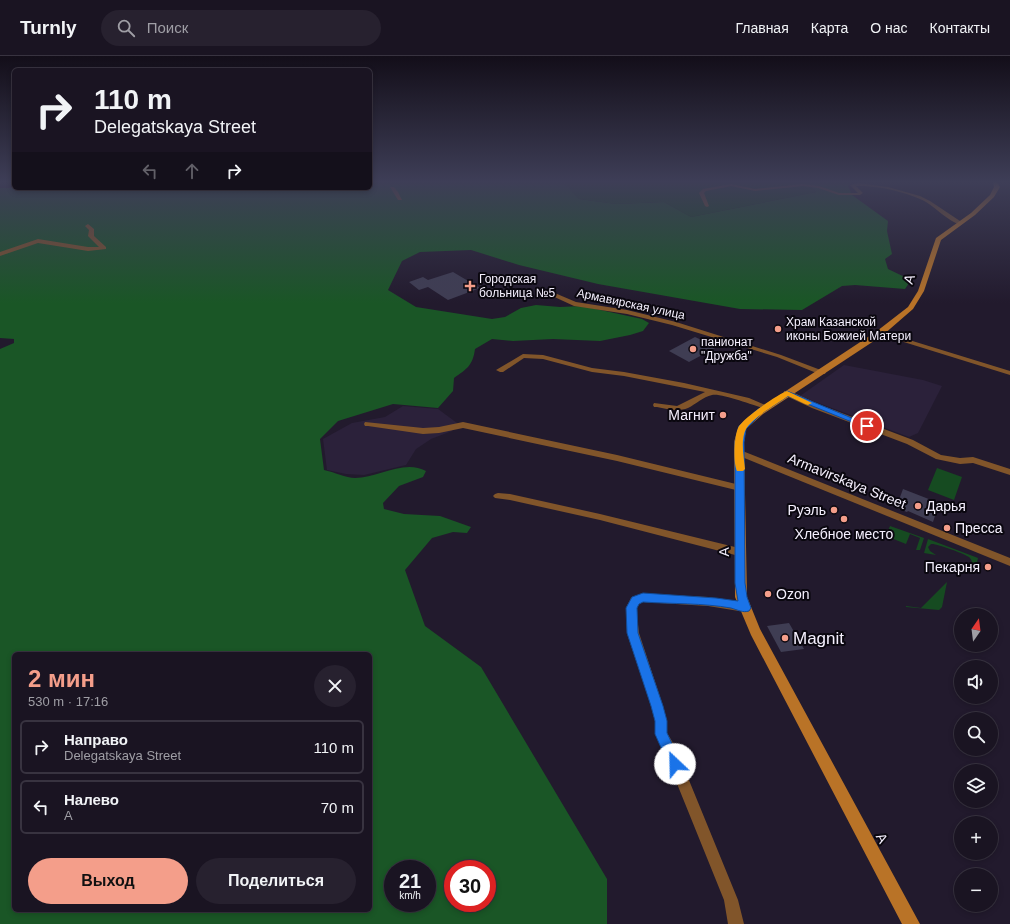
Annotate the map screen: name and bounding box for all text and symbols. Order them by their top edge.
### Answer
search box [101,10,381,46]
text: Turnly [20,17,77,38]
icon: search [115,17,137,39]
text: Поиск [147,19,188,36]
text: Главная [735,20,789,36]
text: Карта [811,20,848,36]
text: О нас [870,20,908,36]
text: Контакты [930,20,990,36]
icon: right [28,84,80,136]
text: 110 m [94,84,172,115]
text: Delegatskaya Street [94,117,256,137]
icon: left [139,160,161,182]
icon: ahead [181,160,203,182]
icon: right [223,160,245,182]
street label: A [900,271,918,286]
place label: Городская больница №5 [479,272,556,300]
marker: Городская больница №5 [464,280,476,292]
street label: Армавирская улица [576,286,687,322]
place label: Храм Казанской иконы Божией Матери [786,315,911,343]
marker: Храм Казанской иконы Божией Матери [773,324,783,334]
place label: панионат "Дружба" [701,335,753,363]
marker: панионат "Дружба" [688,344,698,354]
place label: Магнит [668,407,716,423]
pin [850,409,884,443]
marker: Магнит [718,410,728,420]
icon: arrive [856,415,878,437]
street label: Armavirskaya Street [786,450,909,512]
place label: Дарья [926,498,966,514]
marker: Дарья [913,501,923,511]
place label: Руэль [788,502,826,518]
marker: Руэль [829,505,839,515]
marker: Хлебное место [839,514,849,524]
place label: Пресса [955,520,1003,536]
marker: Пресса [942,523,952,533]
place label: Хлебное место [795,526,894,542]
street label: A [716,547,732,557]
place label: Пекарня [925,559,980,575]
marker: Пекарня [983,562,993,572]
place label: Ozon [776,586,809,602]
marker: Ozon [763,589,773,599]
north arrow [954,608,998,652]
map controls [954,608,998,912]
place label: Magnit [793,629,844,648]
marker: Magnit [780,633,790,643]
button: sound [954,660,998,704]
text: 2 мин [28,665,95,692]
button: close [314,665,356,707]
text: 530 m · 17:16 [28,694,108,709]
button: search [954,712,998,756]
text: Направо [64,731,128,748]
icon: right [30,736,52,758]
text: 110 m [313,739,354,756]
position arrow [654,743,696,785]
text: Delegatskaya Street [64,748,181,763]
button: layers [954,764,998,808]
text: Налево [64,791,119,808]
icon: left [30,796,52,818]
text: 70 m [321,799,354,816]
text: A [64,808,73,823]
button: + [954,816,998,860]
street label: A [873,830,892,846]
button: Выход [28,858,188,904]
button: Поделиться [196,858,356,904]
speed limit sign: 30 [444,860,496,912]
button: − [954,868,998,912]
text: 21 [399,870,421,892]
text: km/h [399,890,421,901]

